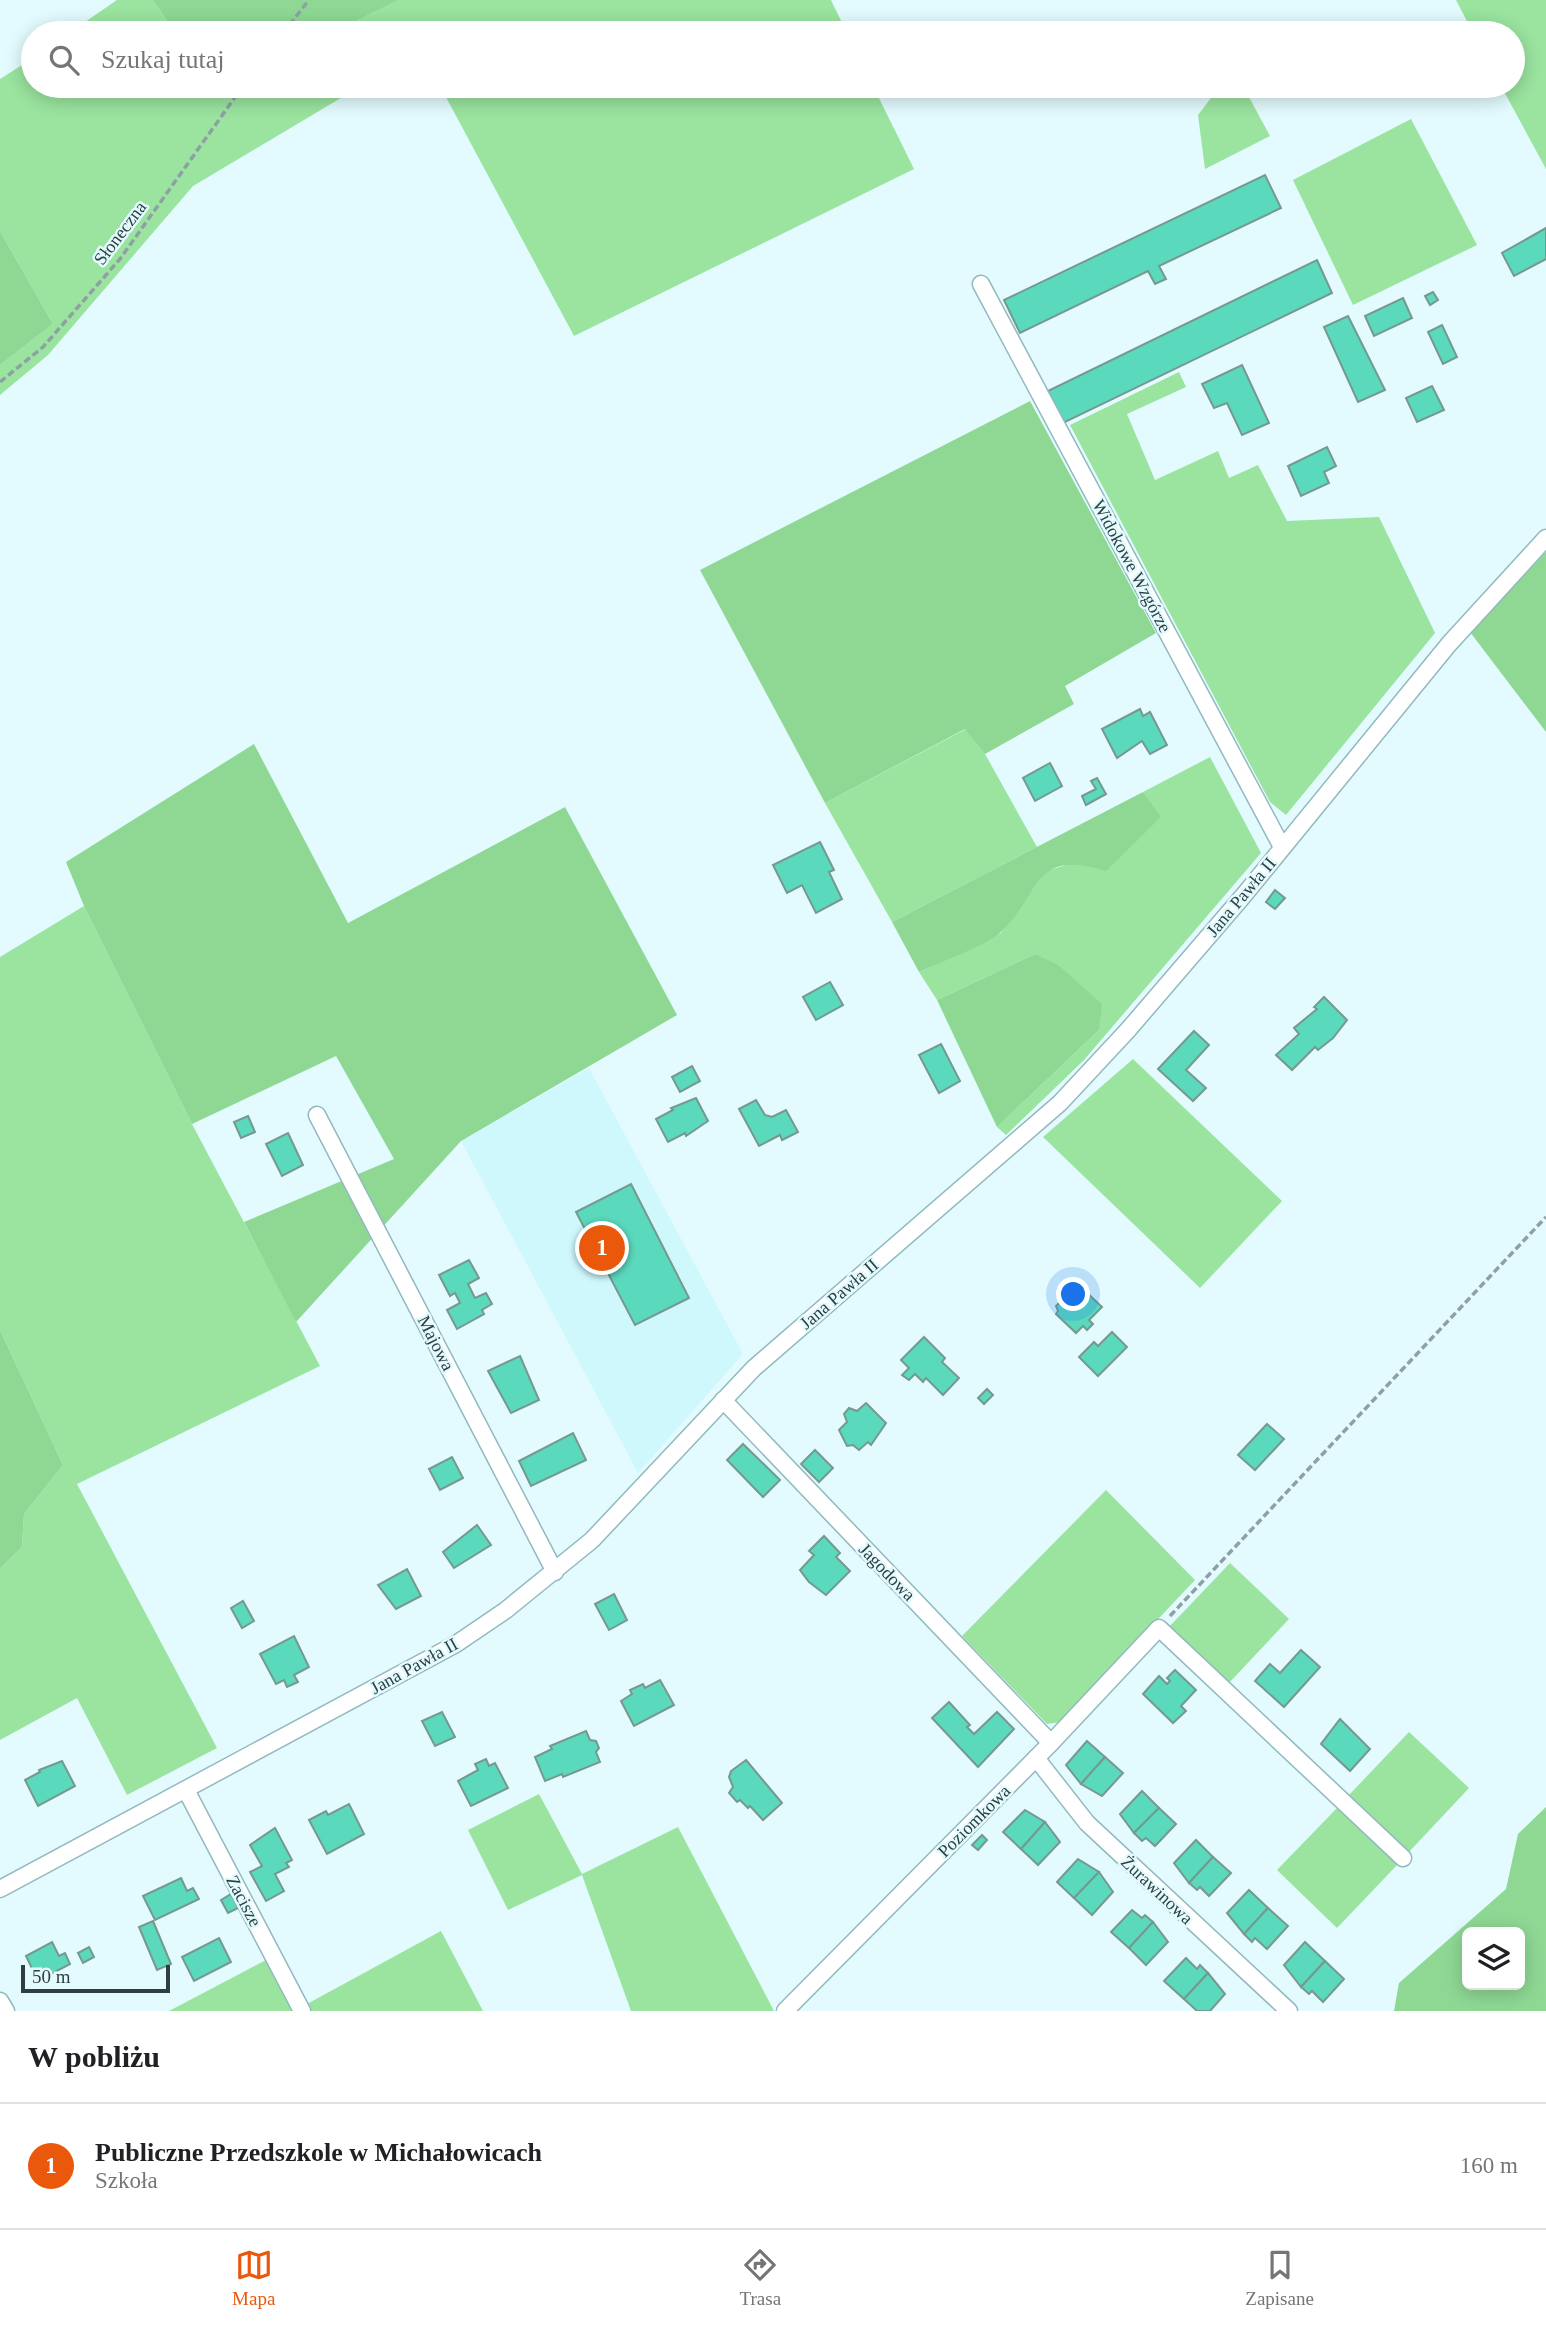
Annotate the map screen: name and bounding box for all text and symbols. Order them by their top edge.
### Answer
search box [21,21,1525,98]
icon: search [45,41,83,79]
text: Szukaj tutaj [101,45,224,74]
street label: Słoneczna [90,197,150,269]
street label: Widokowe Wzgórze [1089,496,1175,636]
street label: Jana Pawła II [1202,853,1280,941]
pin: 1 [579,1222,625,1274]
street label: Jana Pawła II [796,1255,882,1333]
your location [1056,1277,1090,1311]
street label: Majowa [414,1312,458,1374]
street label: Jagodowa [855,1539,919,1605]
street label: Jana Pawła II [367,1634,461,1698]
street label: Poziomkowa [934,1781,1014,1861]
street label: Żurawinowa [1117,1852,1197,1928]
street label: Zacisze [222,1872,266,1930]
map controls [1462,1927,1525,1990]
button: layers [1462,1927,1525,1990]
scale bar [21,1962,170,1994]
text: 50 m [32,1966,71,1987]
text: W pobliżu [28,2040,160,2073]
text: Publiczne Przedszkole w Michałowicach [95,2138,542,2167]
text: 1 [45,2153,57,2178]
text: 160 m [1460,2153,1518,2178]
text: Szkoła [95,2168,158,2193]
tab: Mapa [232,2246,275,2310]
tab: Trasa [740,2246,781,2310]
tab: Zapisane [1245,2246,1314,2310]

